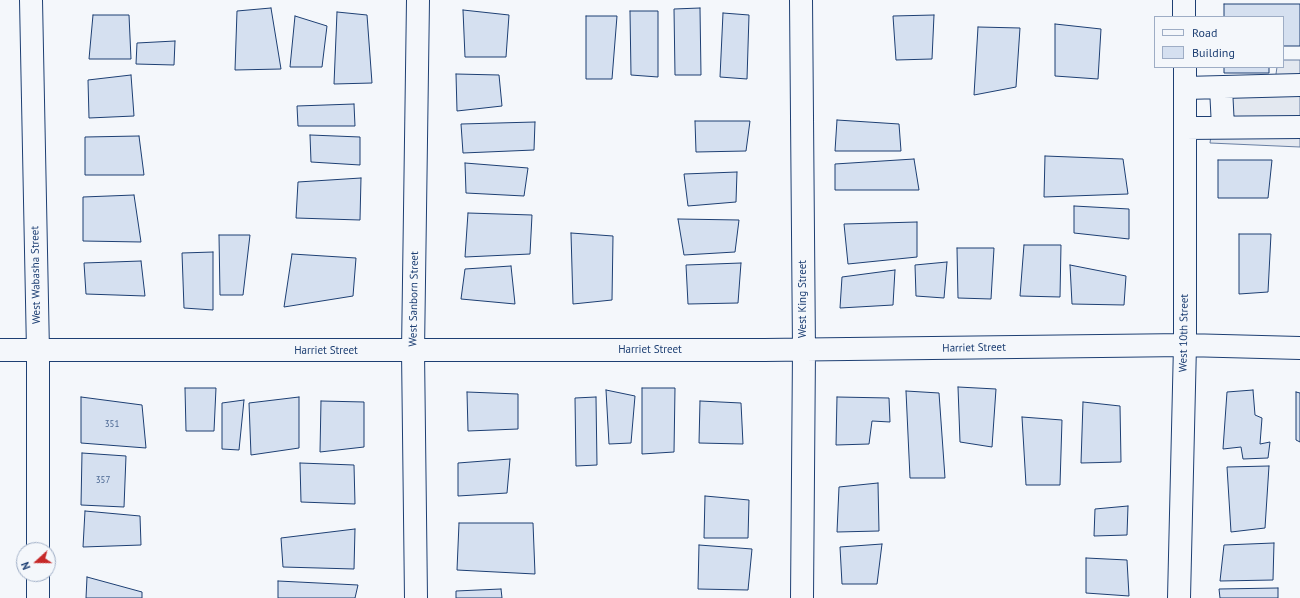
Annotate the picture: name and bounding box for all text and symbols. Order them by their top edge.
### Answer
legend [1154,16,1284,68]
text: Road [1192,25,1217,40]
text: Building [1192,45,1235,60]
street label: West Wabasha Street [29,226,43,324]
street label: West Sanborn Street [407,251,421,347]
street label: West King Street [796,260,810,338]
street label: West 10th Street [1177,294,1191,372]
street label: Harriet Street [942,341,1006,355]
street label: Harriet Street [618,343,682,357]
street label: Harriet Street [294,344,358,358]
house number: 351 [105,419,119,429]
house number: 357 [96,475,110,485]
north arrow [16,542,56,582]
text: N [18,560,34,572]

